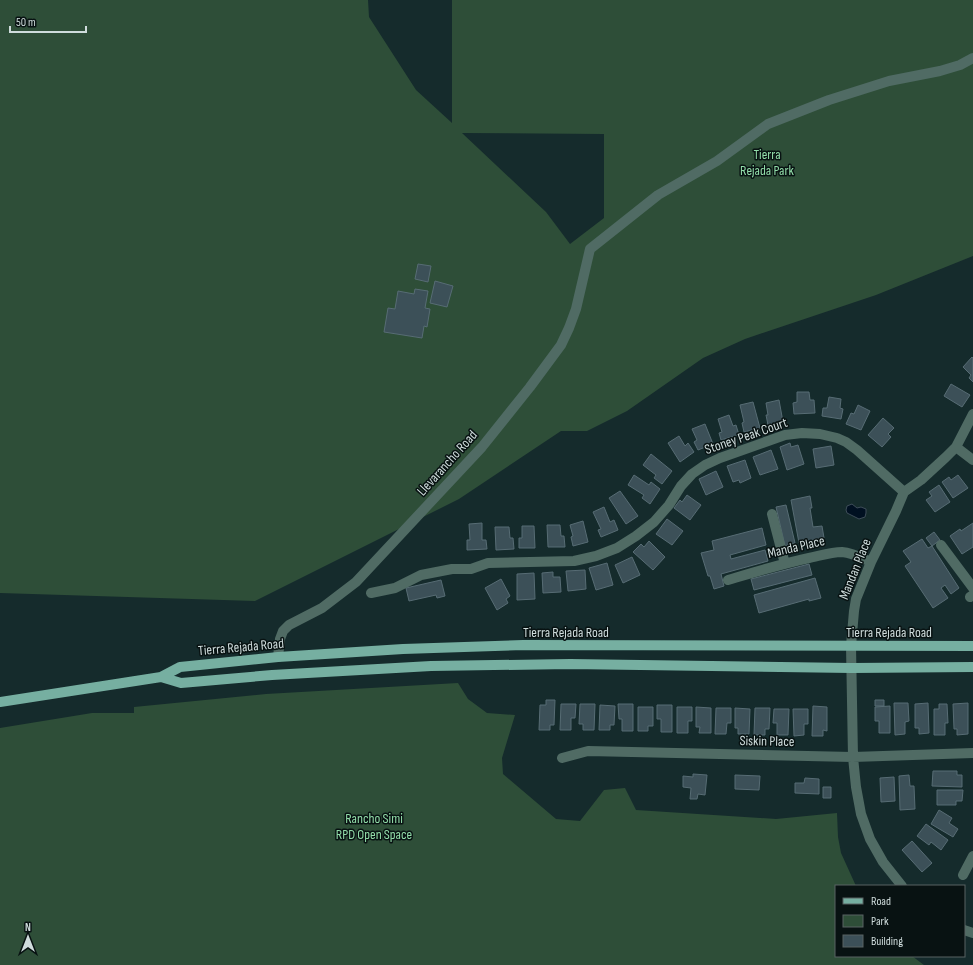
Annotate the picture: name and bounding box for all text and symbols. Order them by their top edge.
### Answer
scale bar [10,8,86,34]
text: 50 m [16,15,36,30]
park label: Tierra Rejada Park [740,146,795,179]
street label: Stoney Peak Court [702,414,790,458]
street label: Llevarancho Road [413,427,481,499]
street label: Manda Place [766,532,826,562]
street label: Mandan Place [835,536,875,602]
street label: Tierra Rejada Road [523,624,609,641]
street label: Tierra Rejada Road [846,624,932,641]
street label: Tierra Rejada Road [197,635,285,659]
street label: Siskin Place [739,732,795,750]
park label: Rancho Simi RPD Open Space [336,810,412,843]
legend [835,885,965,957]
text: Road [871,894,891,909]
text: Park [871,914,889,929]
north arrow [8,917,48,957]
text: N [25,921,31,934]
text: Building [871,934,903,949]

